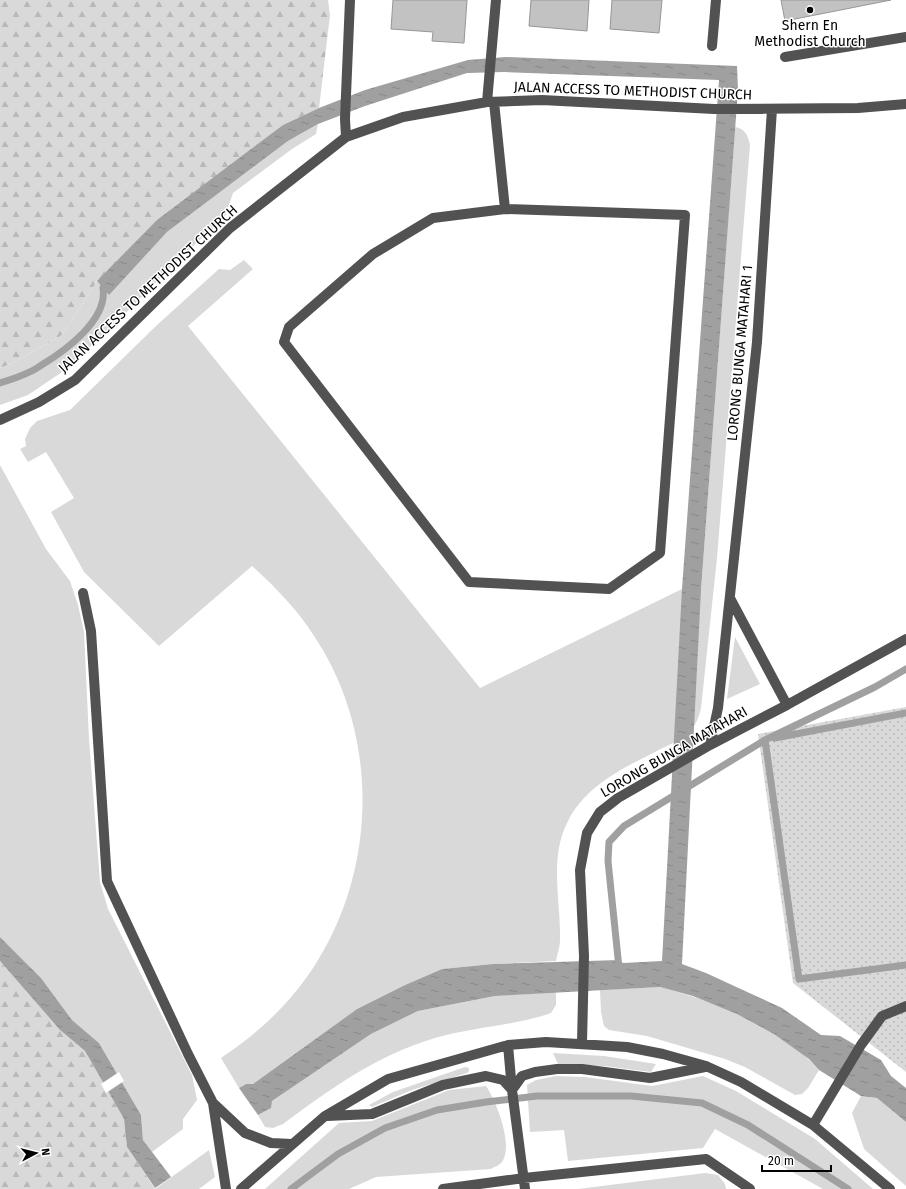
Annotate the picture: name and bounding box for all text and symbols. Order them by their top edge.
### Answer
marker: Shern En Methodist Church [805,5,815,15]
place label: Shern En Methodist Church [754,17,866,50]
street label: JALAN ACCESS TO METHODIST CHURCH [513,78,753,104]
street label: JALAN ACCESS TO METHODIST CHURCH [55,201,241,377]
street label: LORONG BUNGA MATAHARI 1 [724,264,756,442]
street label: LORONG BUNGA MATAHARI [597,703,751,801]
north arrow [16,1133,56,1173]
text: N [39,1147,52,1156]
scale bar [762,1147,831,1173]
text: 20 m [768,1154,794,1168]

